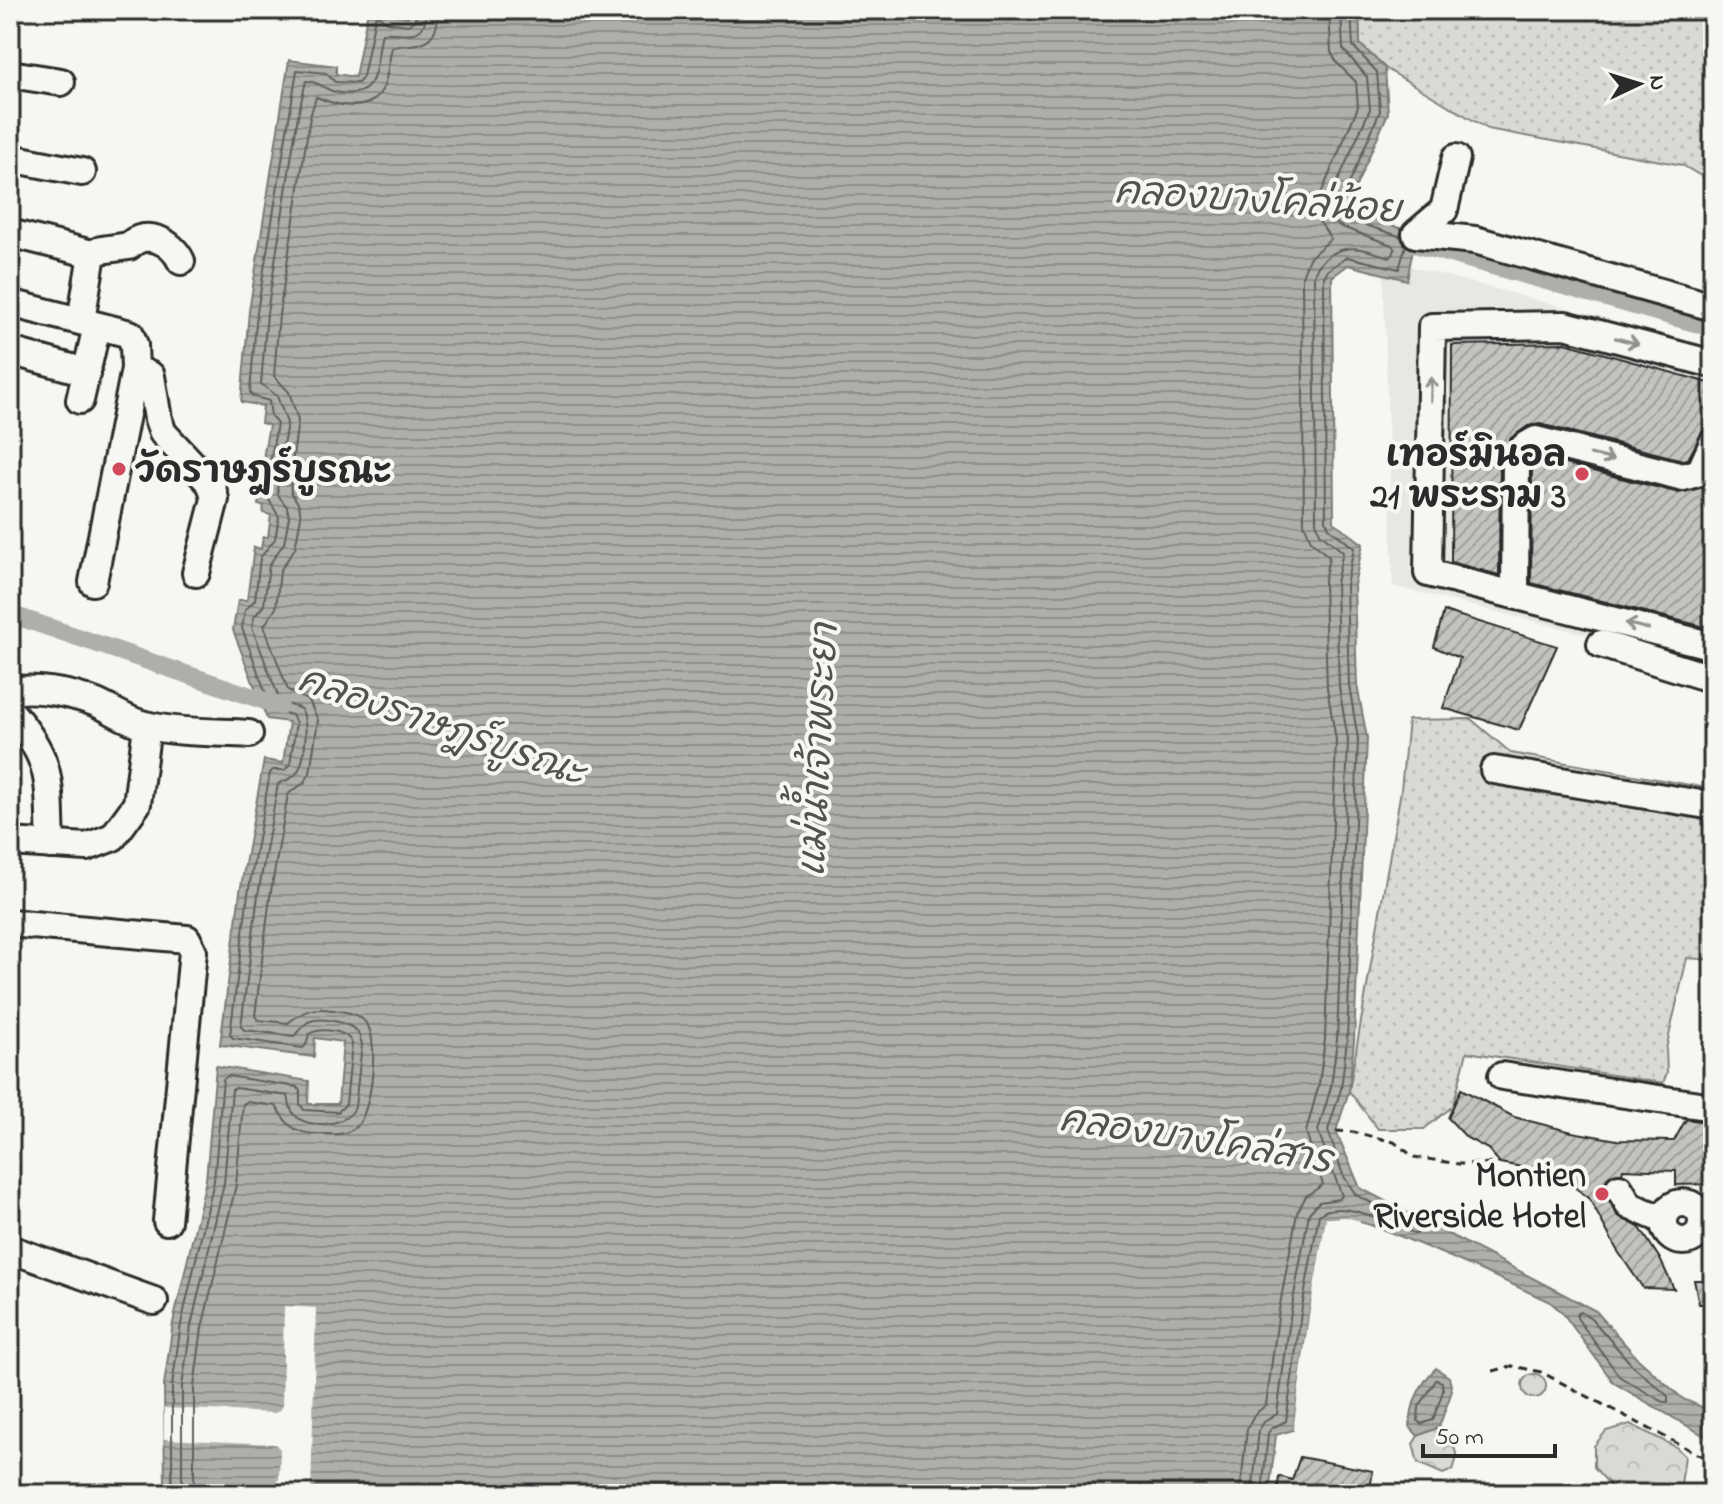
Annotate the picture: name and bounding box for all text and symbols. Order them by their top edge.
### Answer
north arrow [1599,44,1679,124]
text: N [1639,74,1672,91]
water label: คลองบางโคล่น้อย [1113,164,1406,241]
one-way arrow [1614,335,1640,350]
one-way arrow [1423,376,1438,403]
place label: เทอร์มินอล 21 พระราม 3 [1369,430,1566,525]
place label: วัดราษฎร์บูรณะ [135,446,392,500]
one-way arrow [1588,450,1614,465]
marker: วัดราษฎร์บูรณะ [110,460,128,478]
marker: เทอร์มินอล 21 พระราม 3 [1573,465,1591,483]
one-way arrow [1625,618,1651,633]
water label: แม่น้ำเจ้าพระยา [775,619,856,878]
water label: คลองราษฎร์บูรณะ [290,654,595,805]
water label: คลองบางโคล่สาร [1056,1092,1339,1192]
place label: Montien Riverside Hotel [1373,1151,1586,1245]
marker: Montien Riverside Hotel [1593,1185,1611,1203]
scale bar [1423,1408,1555,1458]
text: 50 m [1435,1421,1484,1456]

